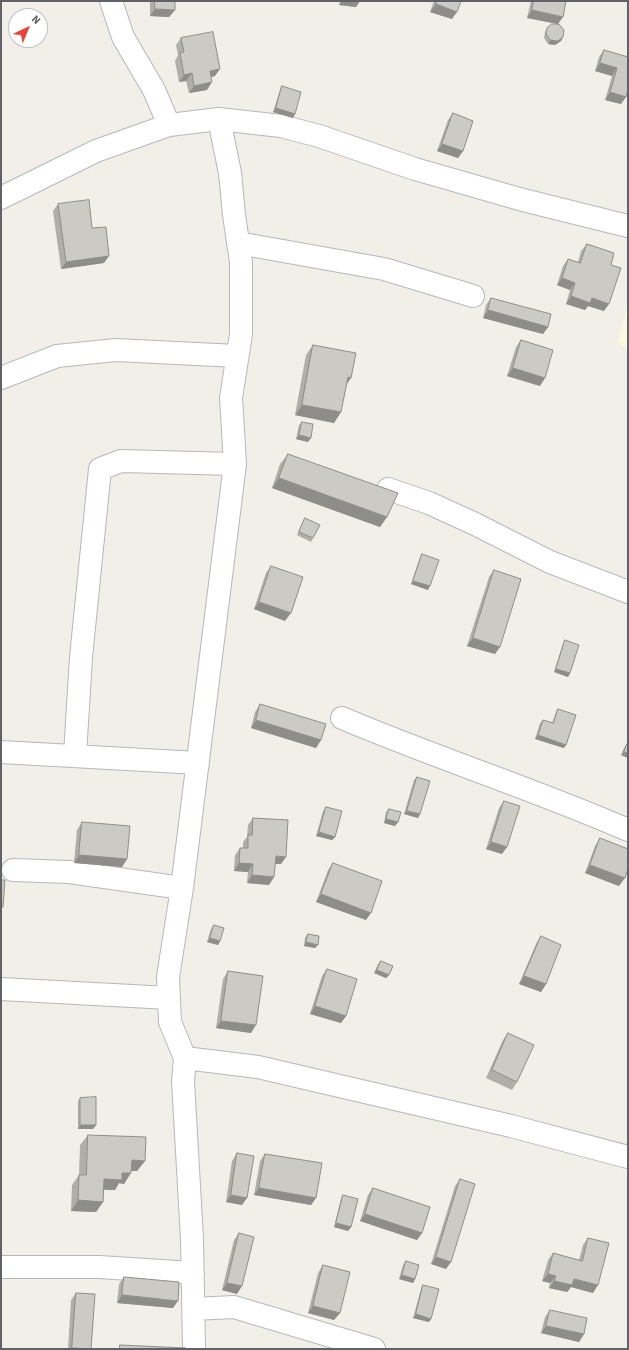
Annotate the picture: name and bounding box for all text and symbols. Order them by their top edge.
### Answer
north arrow [8,8,48,48]
text: N [28,12,44,28]

